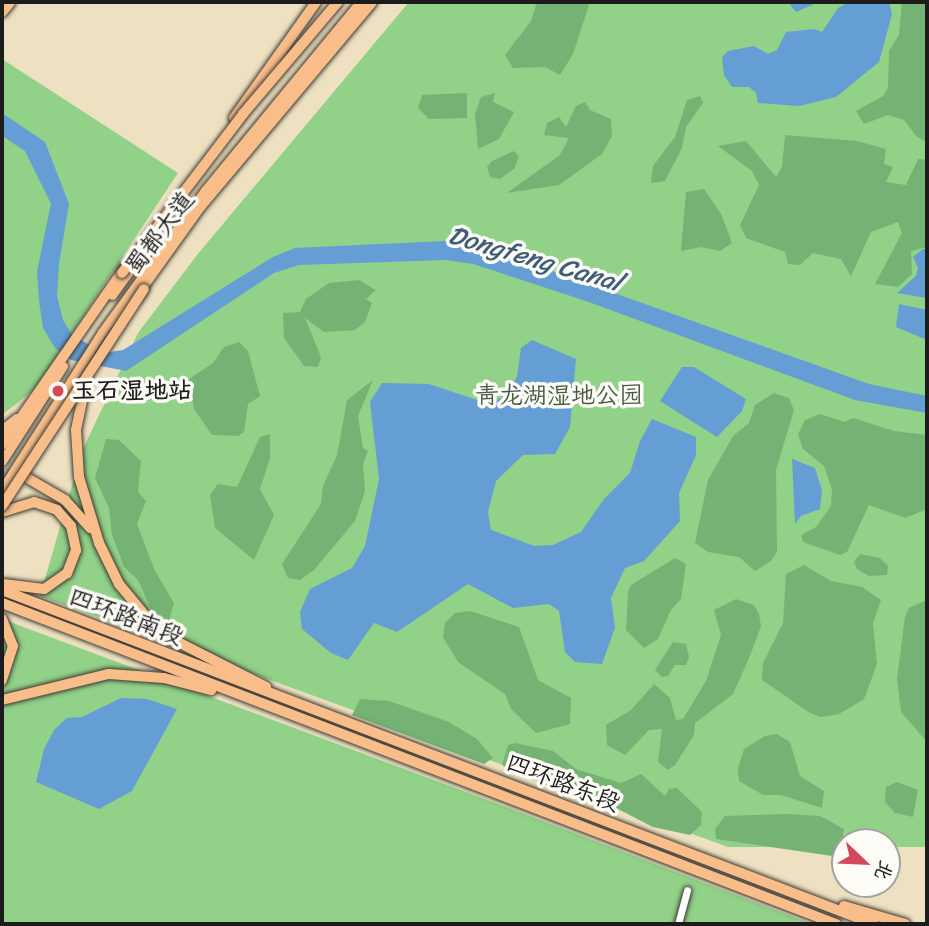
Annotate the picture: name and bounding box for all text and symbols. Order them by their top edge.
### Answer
street label: 蜀都大道 [120,186,200,280]
water label: Dongfeng Canal [445,219,625,299]
place label: 玉石湿地站 [72,377,192,405]
park label: 青龙湖湿地公园 [475,382,643,410]
marker: 玉石湿地站 [50,383,66,399]
street label: 四环路南段 [65,582,187,652]
street label: 四环路东段 [502,748,624,818]
north arrow [831,828,901,898]
text: 北 [865,855,903,886]

